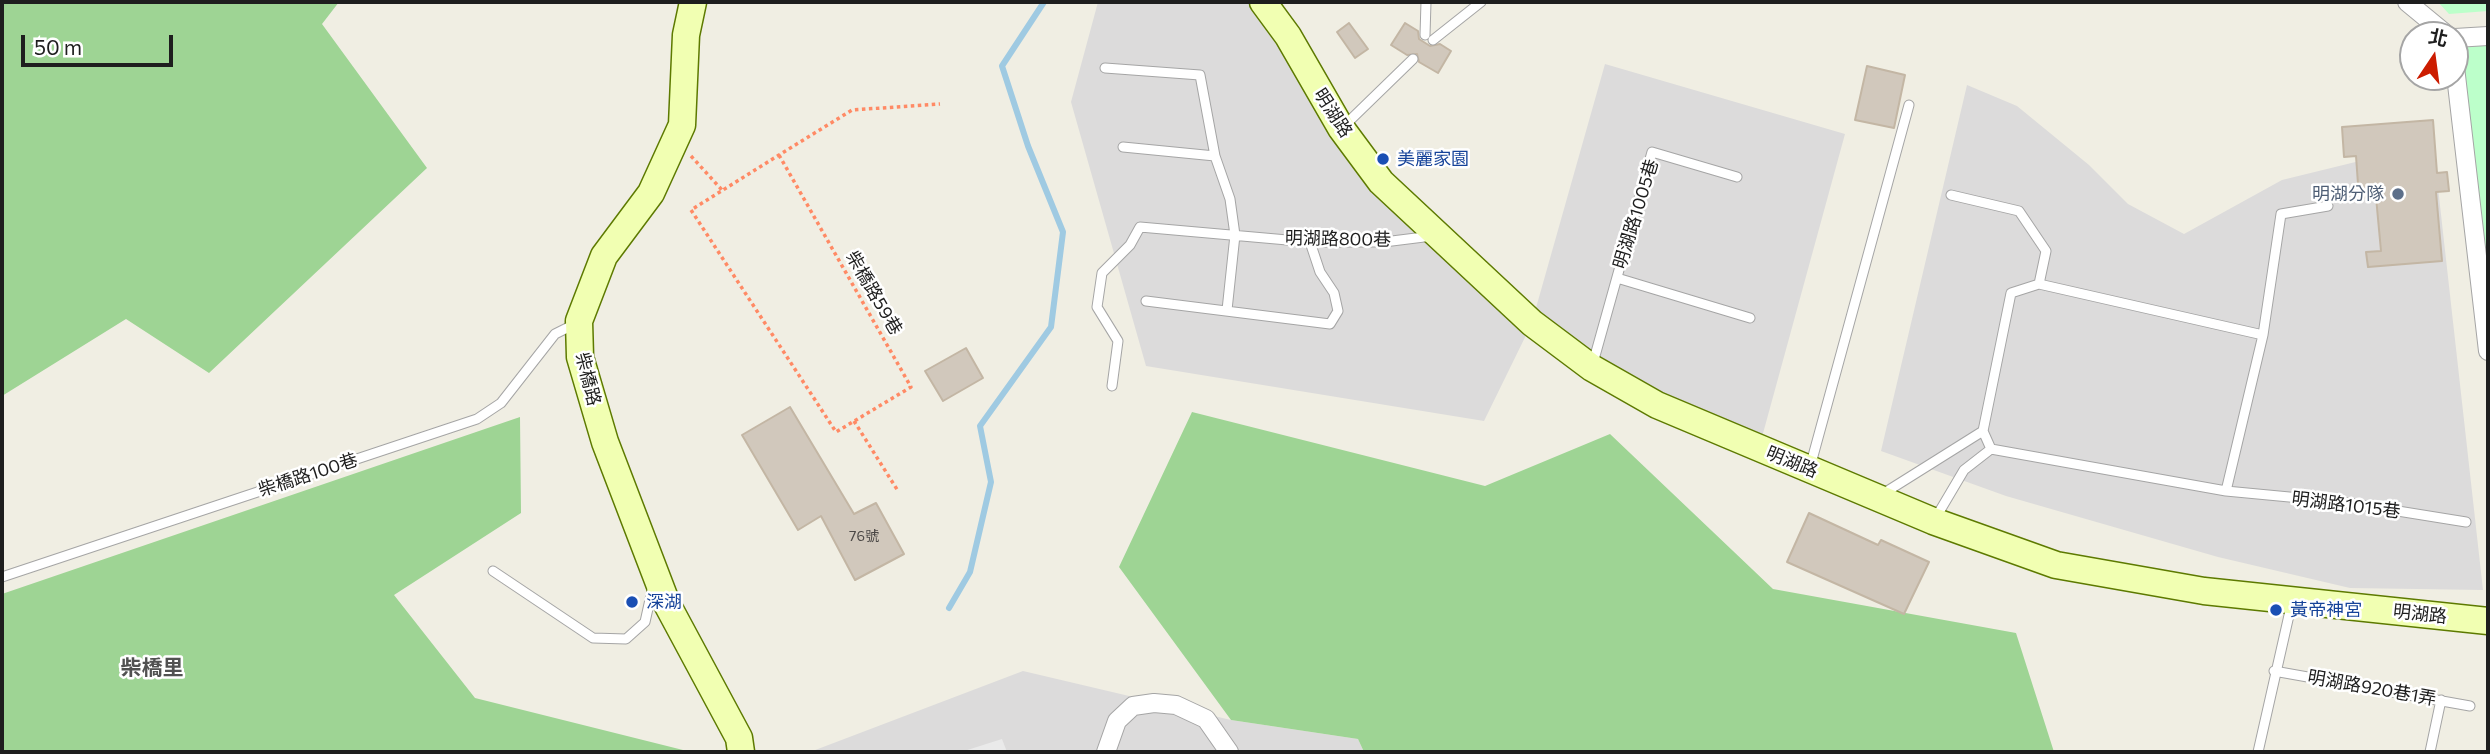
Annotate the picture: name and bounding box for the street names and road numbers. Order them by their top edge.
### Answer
street label: 明湖路 [1309,84,1357,142]
street label: 明湖路1005巷 [1609,157,1663,271]
street label: 明湖路800巷 [1285,227,1391,251]
street label: 柴橋路59巷 [841,247,907,339]
street label: 柴橋路 [571,350,605,408]
street label: 明湖路 [1763,442,1821,482]
street label: 柴橋路100巷 [256,449,360,501]
street label: 明湖路1015巷 [2290,488,2402,522]
street label: 明湖路 [2392,600,2448,628]
street label: 明湖路920巷1弄 [2306,666,2438,710]

